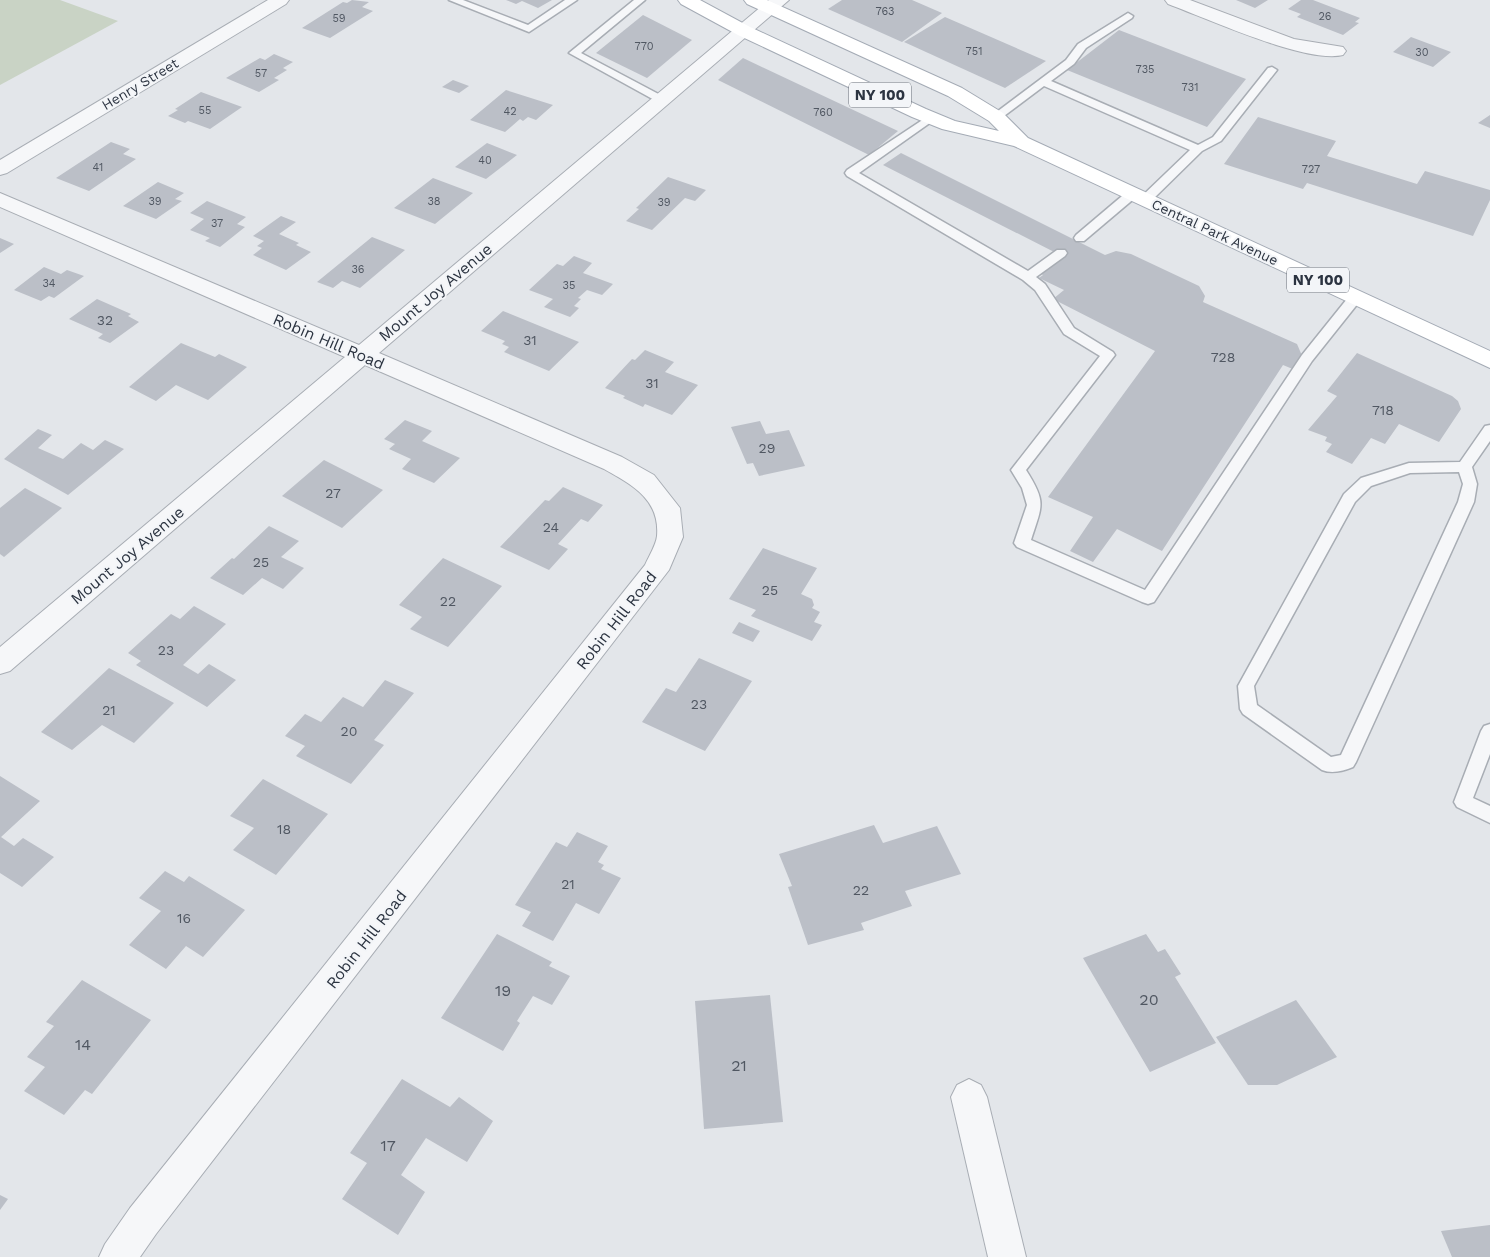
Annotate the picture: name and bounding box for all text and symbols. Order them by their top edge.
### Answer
house number: 763 [875,5,895,18]
house number: 26 [1318,10,1332,23]
house number: 59 [332,12,346,25]
house number: 770 [635,40,654,53]
house number: 751 [966,45,982,58]
house number: 30 [1415,46,1429,59]
street label: Henry Street [99,55,181,113]
house number: 735 [1136,63,1155,76]
house number: 57 [255,67,267,80]
house number: 731 [1182,81,1198,94]
road number: NY 100 [849,82,911,108]
house number: 55 [199,104,211,117]
house number: 42 [503,105,517,118]
house number: 760 [813,106,833,119]
house number: 40 [478,154,492,167]
house number: 41 [93,161,103,174]
house number: 727 [1302,163,1320,176]
house number: 39 [148,195,162,208]
house number: 38 [427,195,441,208]
house number: 39 [657,196,671,209]
street label: Central Park Avenue [1149,196,1281,268]
house number: 37 [211,217,223,230]
street label: Mount Joy Avenue [375,239,496,345]
house number: 36 [351,263,365,276]
road number: NY 100 [1287,268,1349,292]
house number: 34 [42,277,56,290]
house number: 35 [563,279,575,292]
street label: Robin Hill Road [270,309,387,374]
house number: 32 [97,312,113,328]
house number: 31 [523,332,537,348]
house number: 728 [1211,349,1235,365]
house number: 31 [645,375,659,391]
house number: 718 [1372,402,1394,418]
house number: 29 [759,440,775,456]
house number: 27 [325,485,341,501]
street label: Mount Joy Avenue [67,502,188,608]
house number: 24 [543,519,559,535]
house number: 25 [253,554,269,570]
street label: Robin Hill Road [572,567,661,673]
house number: 25 [762,582,778,598]
house number: 22 [440,593,456,609]
house number: 23 [158,642,174,658]
house number: 23 [691,696,707,712]
house number: 21 [102,702,116,718]
house number: 20 [341,723,357,739]
house number: 18 [277,821,291,837]
house number: 21 [561,876,575,892]
house number: 22 [853,882,869,898]
street label: Robin Hill Road [322,886,411,992]
house number: 16 [177,910,191,926]
house number: 19 [495,981,511,1000]
house number: 20 [1139,990,1159,1009]
house number: 14 [75,1035,91,1054]
house number: 21 [731,1056,747,1075]
house number: 17 [380,1136,396,1155]

